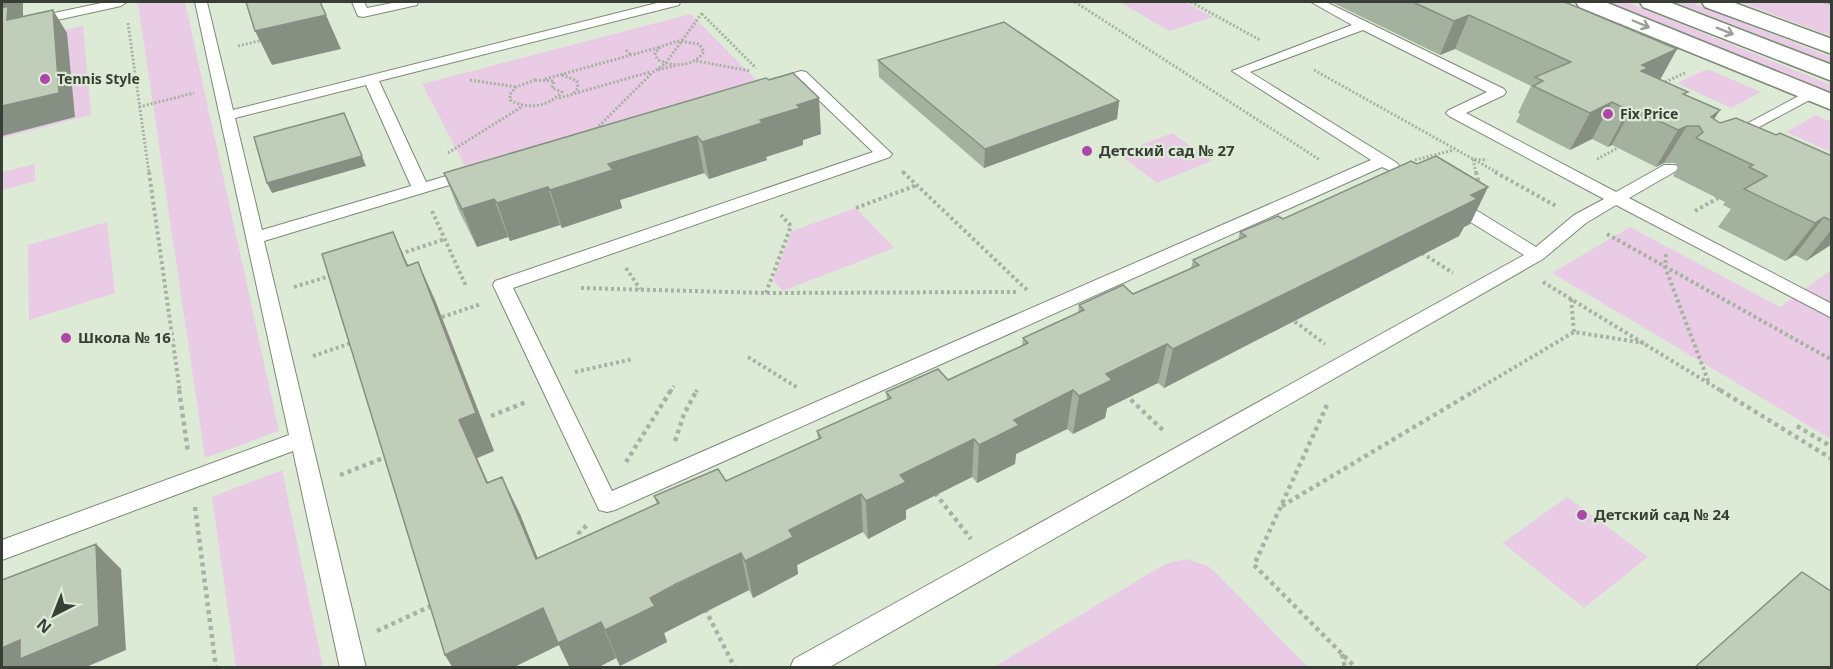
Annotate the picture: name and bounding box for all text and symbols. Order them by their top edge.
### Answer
one-way arrow [1631,19,1650,30]
one-way arrow [1715,26,1734,37]
place label: Tennis Style [57,69,140,88]
marker: Tennis Style [38,72,52,86]
place label: Fix Price [1620,104,1678,123]
marker: Fix Price [1601,107,1615,121]
place label: Детский сад № 27 [1099,140,1235,160]
marker: Детский сад № 27 [1080,144,1094,158]
place label: Школа № 16 [78,327,171,347]
marker: Школа № 16 [59,331,73,345]
place label: Детский сад № 24 [1594,504,1730,524]
marker: Детский сад № 24 [1575,508,1589,522]
north arrow [24,585,84,645]
text: N [32,614,56,639]

